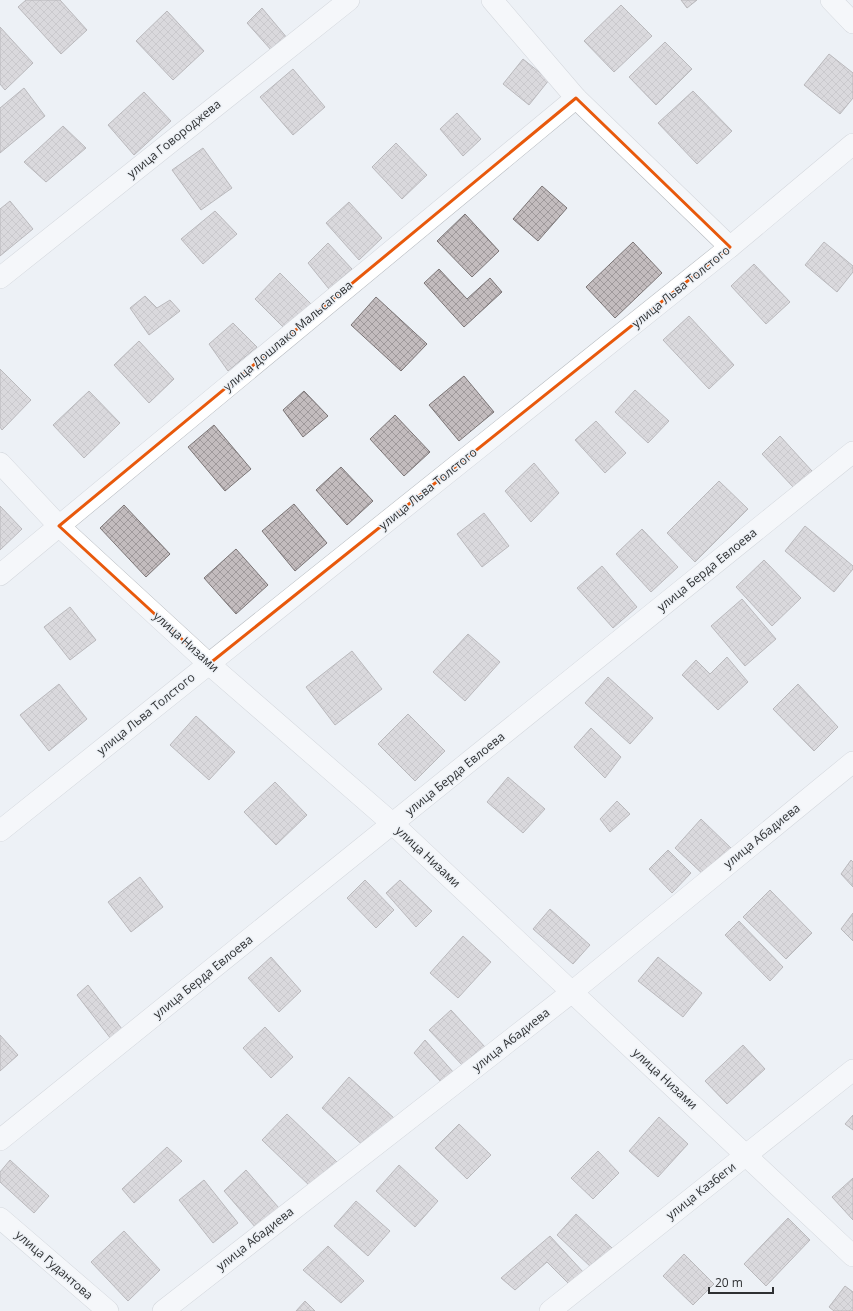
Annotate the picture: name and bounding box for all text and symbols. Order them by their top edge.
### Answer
street label: улица Говороджева [123,96,224,182]
street label: улица Льва Толстого [628,242,733,332]
street label: улица Дошлако Мальсагова [219,276,356,395]
street label: улица Льва Толстого [375,444,480,534]
street label: улица Берда Евлоева [653,524,760,615]
street label: улица Низами [150,607,223,676]
street label: улица Льва Толстого [93,669,198,759]
street label: улица Берда Евлоева [401,728,508,819]
street label: улица Абадиева [720,799,804,872]
street label: улица Низами [392,822,465,891]
street label: улица Берда Евлоева [149,931,256,1022]
street label: улица Абадиева [468,1004,553,1075]
street label: улица Низами [629,1044,702,1113]
street label: улица Казбеги [662,1158,739,1223]
street label: улица Абадиева [212,1203,297,1274]
street label: улица Гудантова [12,1226,97,1303]
scale bar [709,1269,773,1295]
text: 20 m [715,1274,743,1291]

